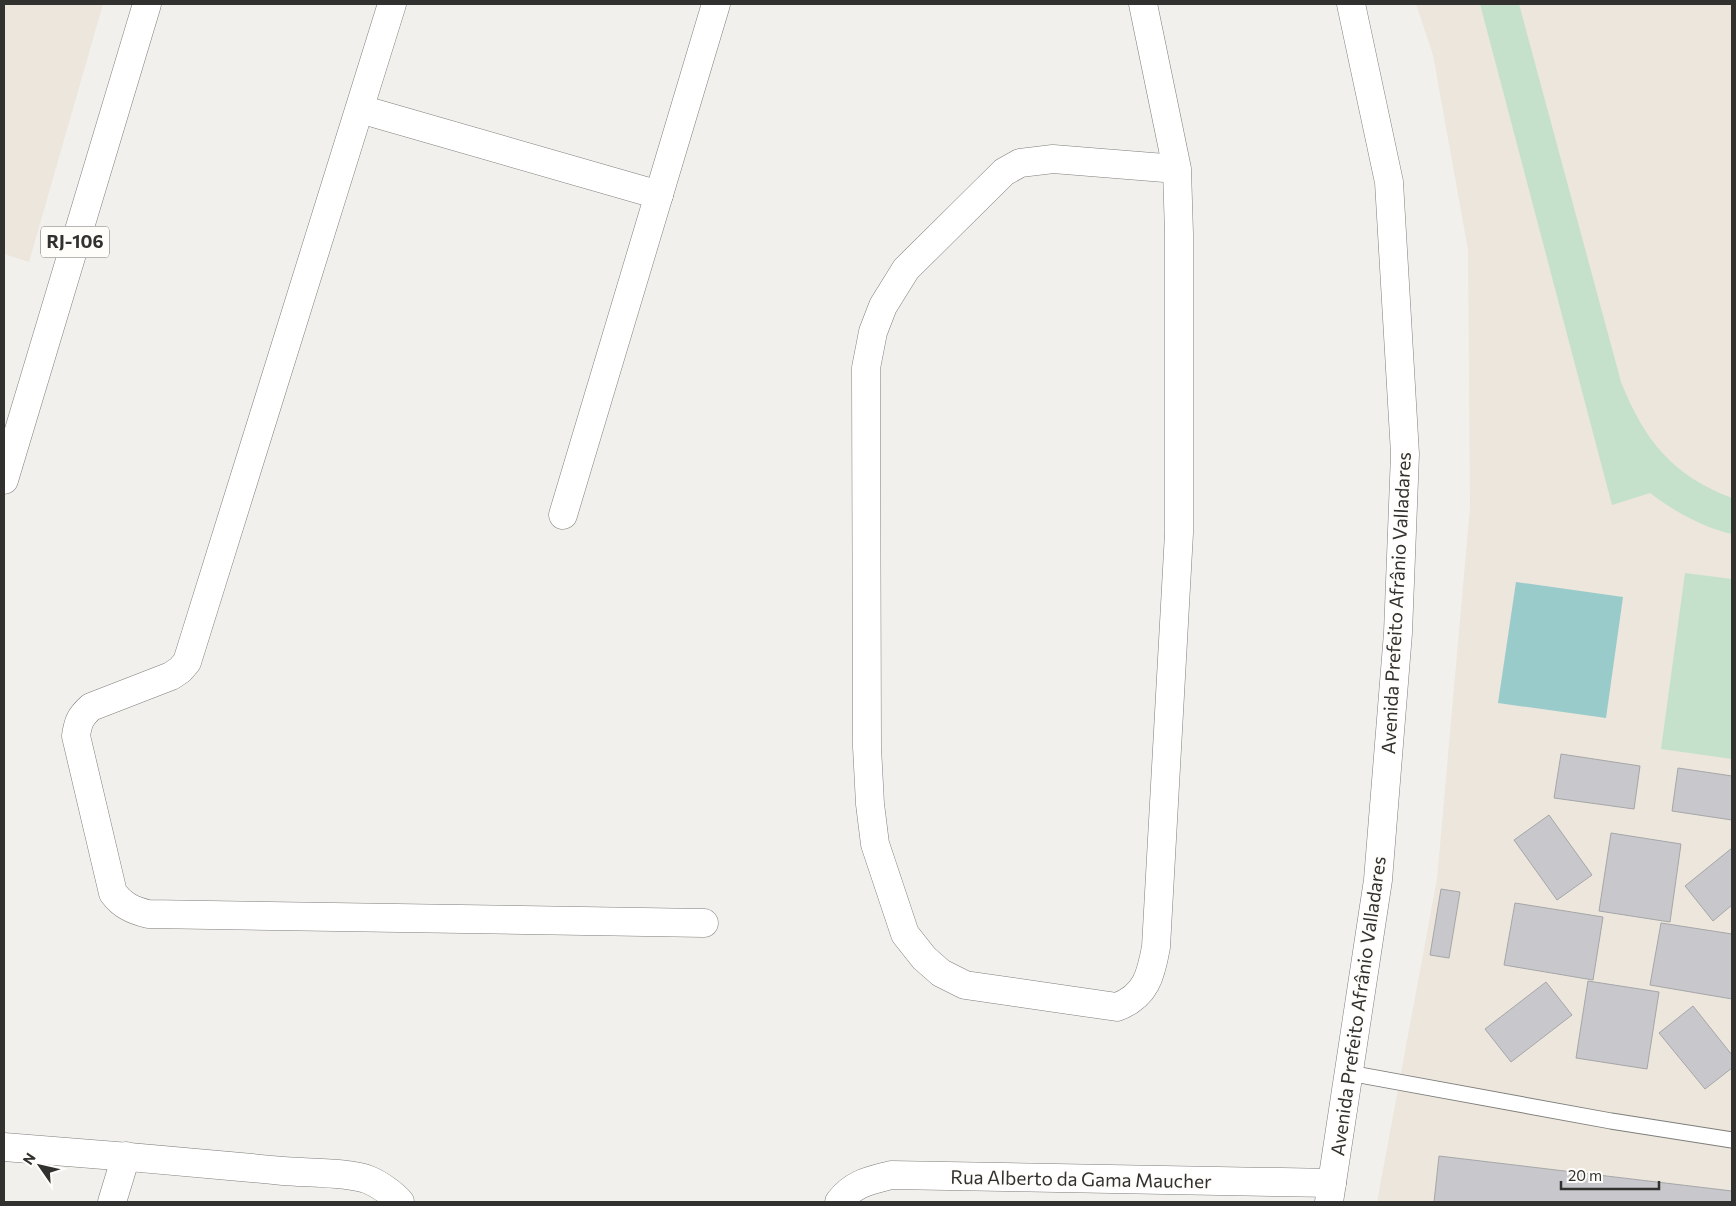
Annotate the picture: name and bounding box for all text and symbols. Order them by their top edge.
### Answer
road number: RJ-106 [41,226,109,258]
street label: Avenida Prefeito Afrânio Valladares [1376,451,1415,755]
street label: Avenida Prefeito Afrânio Valladares [1325,855,1390,1157]
north arrow [15,1141,65,1191]
text: N [19,1149,39,1168]
scale bar [1561,1158,1658,1190]
street label: Rua Alberto da Gama Maucher [950,1165,1212,1192]
text: 20 m [1568,1166,1602,1184]

